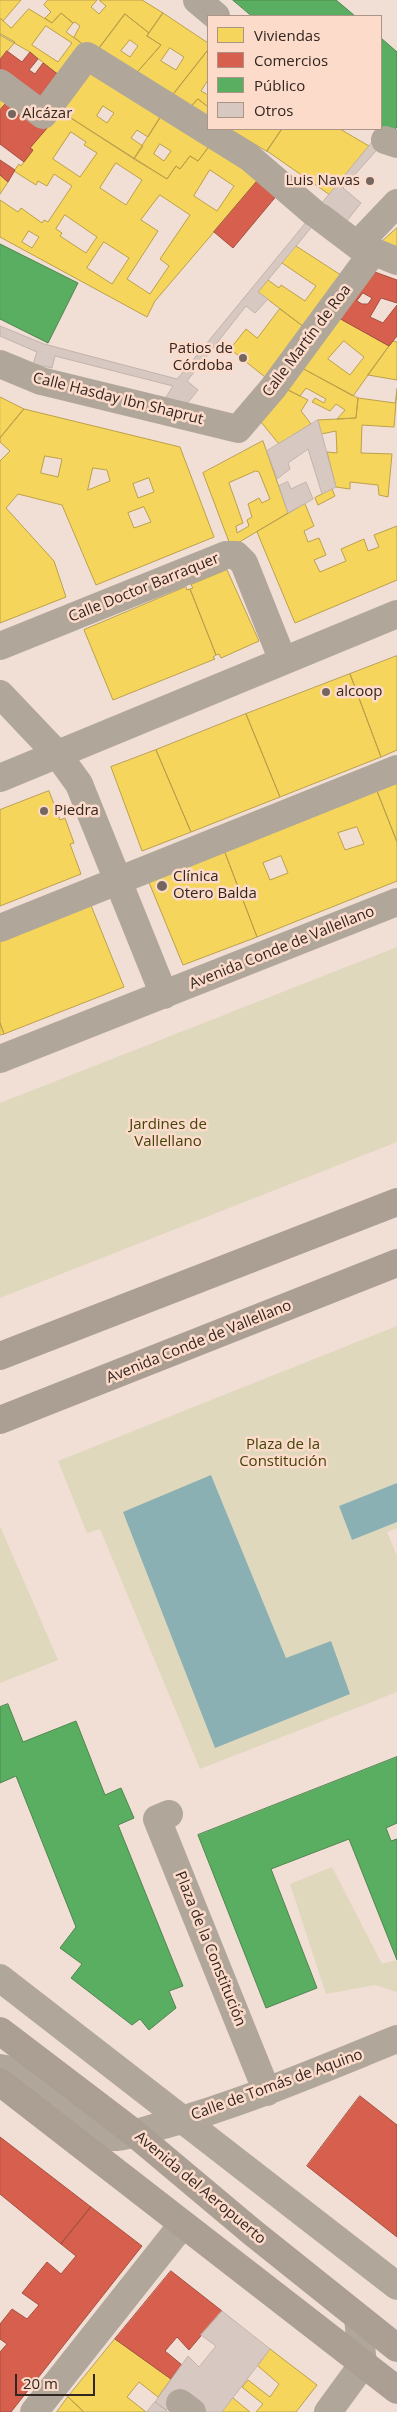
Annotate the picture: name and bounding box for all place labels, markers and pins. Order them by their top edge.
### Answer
place label: Alcázar [22,105,72,123]
marker: Alcázar [6,108,18,120]
place label: Luis Navas [286,172,360,190]
marker: Luis Navas [364,175,376,187]
place label: Patios de Córdoba [169,340,233,375]
marker: Patios de Córdoba [237,352,249,364]
place label: alcoop [336,683,383,701]
marker: alcoop [320,686,332,698]
place label: Piedra [54,802,99,820]
marker: Piedra [38,805,50,817]
place label: Clínica Otero Balda [173,868,257,903]
marker: Clínica Otero Balda [155,879,169,893]

